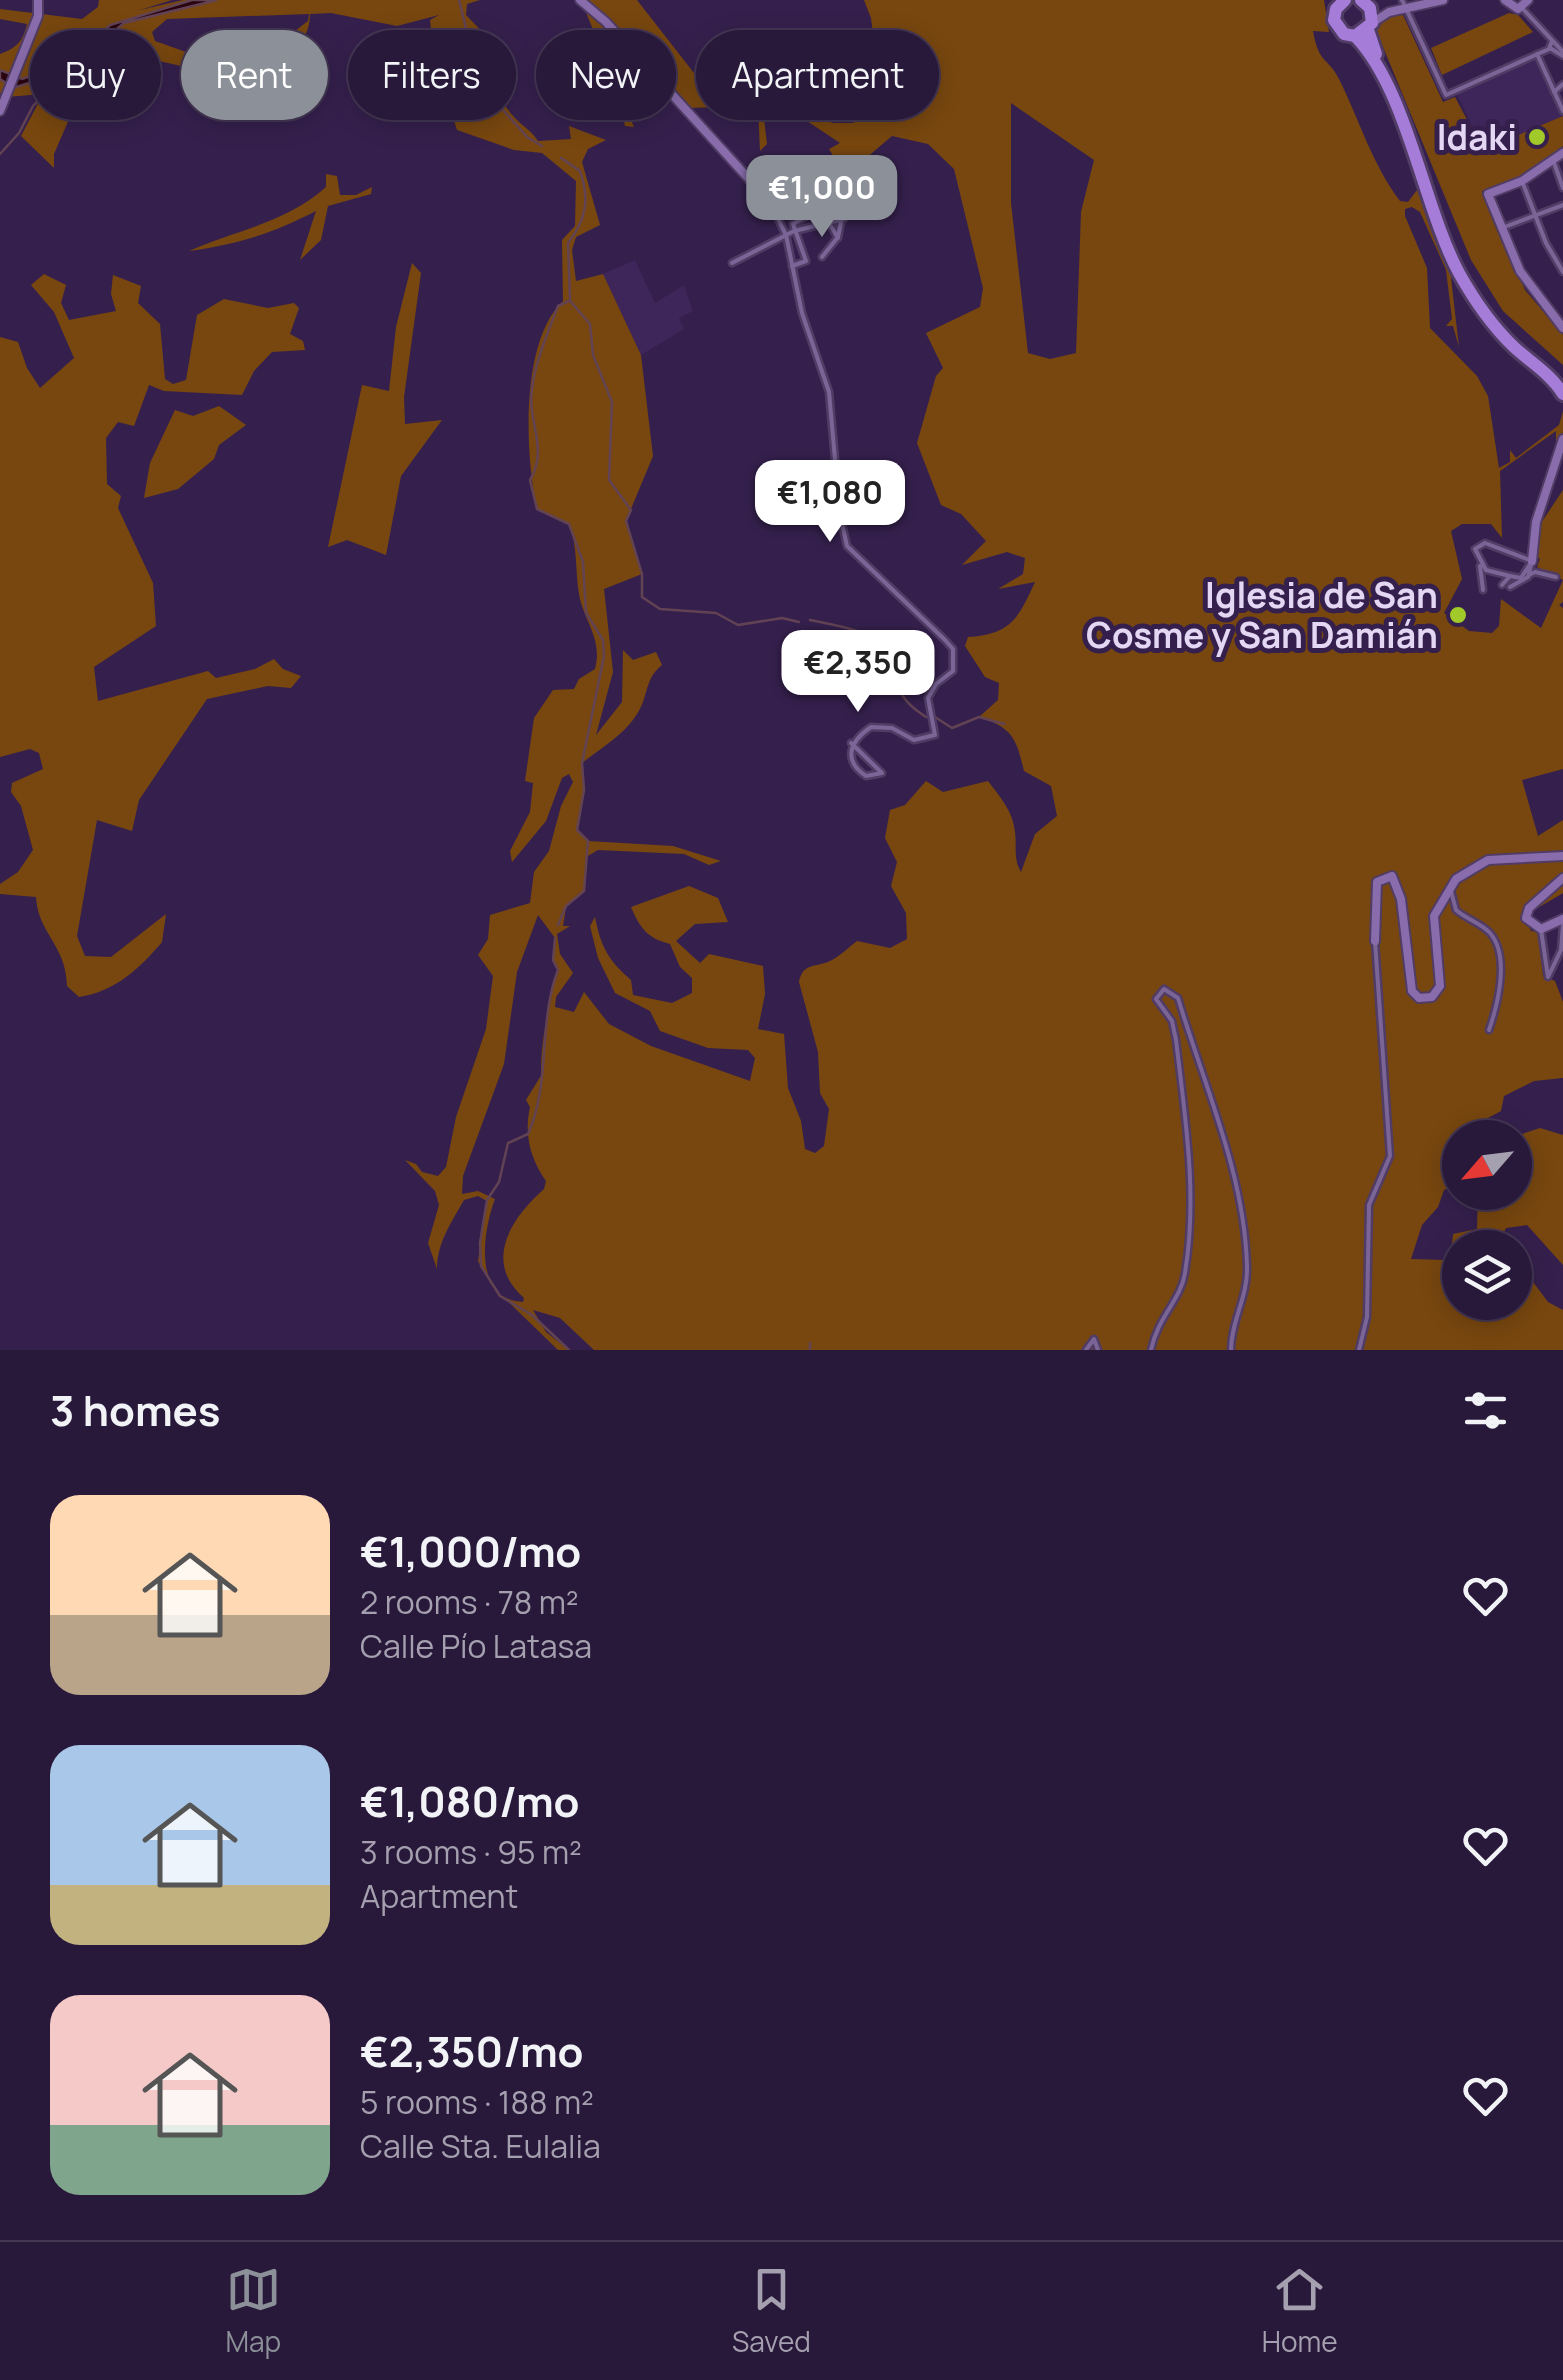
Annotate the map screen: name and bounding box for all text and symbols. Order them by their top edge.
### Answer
chip: Buy [30,30,161,120]
chip: Rent [181,30,328,120]
chip: Filters [348,30,516,120]
chip: New [536,30,676,120]
chip: Apartment [696,30,939,120]
place label: Idaki [1437,113,1517,161]
marker: Idaki [1526,126,1548,148]
pin: €1,000 [741,155,903,240]
text: €1,000 [768,165,876,209]
pin: €1,080 [749,460,911,545]
text: €1,080 [777,470,883,514]
place label: Iglesia de San Cosme y San Damián [1086,571,1438,659]
marker: Iglesia de San Cosme y San Damián [1447,604,1469,626]
pin: €2,350 [777,630,939,715]
text: €2,350 [803,640,913,684]
north arrow [1442,1120,1532,1210]
map controls [1442,1120,1532,1320]
button: layers [1442,1230,1532,1320]
text: 3 homes [50,1381,220,1439]
icon: filters [1458,1383,1513,1438]
text: €1,000/mo [360,1522,581,1580]
icon: home [130,1535,250,1655]
icon: heart [1458,1568,1513,1623]
text: 2 rooms · 78 m² [360,1580,579,1624]
text: Calle Pío Latasa [360,1624,592,1668]
text: €1,080/mo [360,1772,579,1830]
icon: home [130,1785,250,1905]
icon: heart [1458,1818,1513,1873]
text: 3 rooms · 95 m² [360,1830,582,1874]
text: Apartment [360,1874,518,1918]
text: €2,350/mo [360,2022,583,2080]
icon: home [130,2035,250,2155]
icon: heart [1458,2068,1513,2123]
text: 5 rooms · 188 m² [360,2080,594,2124]
text: Calle Sta. Eulalia [360,2124,601,2168]
tab: Map [225,2262,281,2360]
tab: Saved [732,2262,811,2360]
tab: Home [1262,2262,1338,2360]

